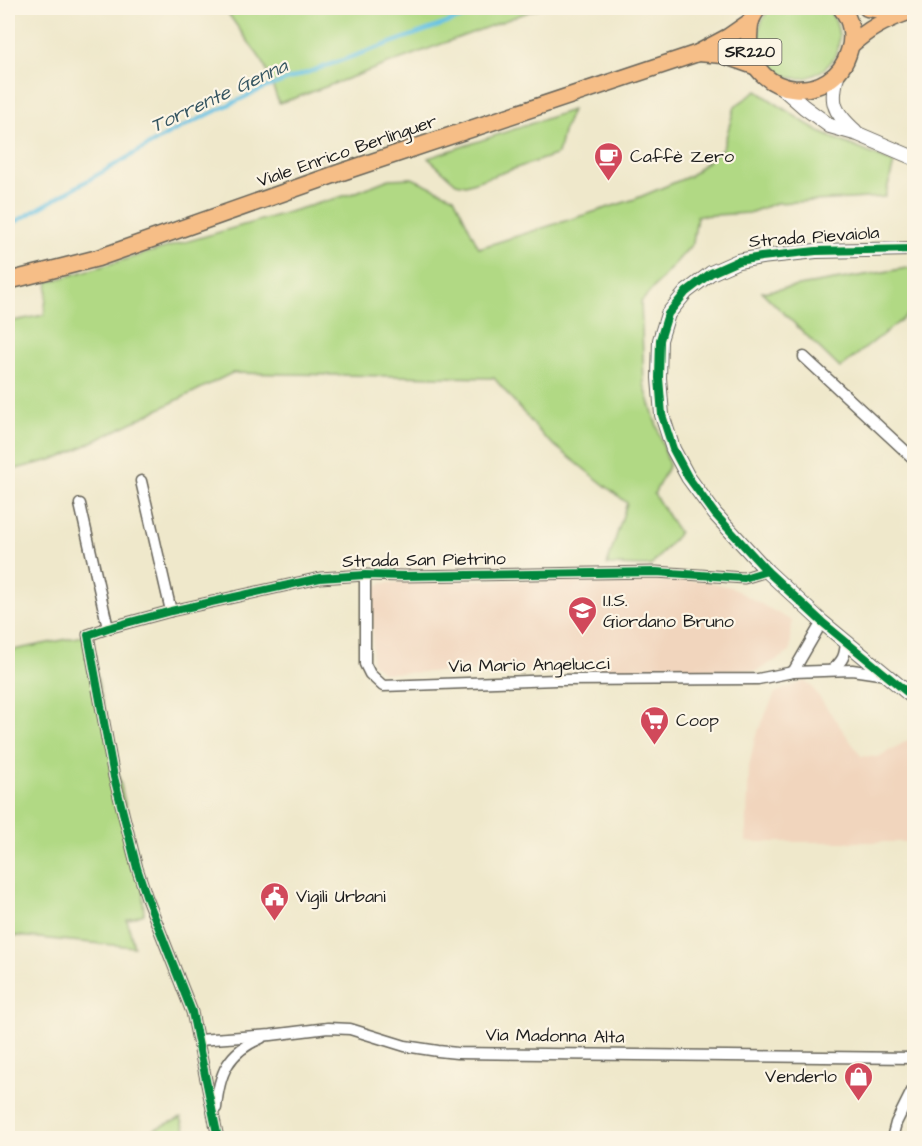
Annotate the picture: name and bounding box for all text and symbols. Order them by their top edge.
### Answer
road number: SR220 [718,39,782,65]
water label: Torrente Genna [146,52,293,140]
street label: Viale Enrico Berlinguer [254,108,441,195]
cafe icon: Caffè Zero [593,140,625,182]
place label: Caffè Zero [630,144,734,169]
street label: Strada Pievaiola [748,220,880,254]
street label: Strada San Pietrino [342,546,506,574]
place label: I.I.S. Giordano Bruno [603,588,734,634]
school or university icon: I.I.S. Giordano Bruno [566,594,598,636]
street label: Via Mario Angelucci [448,651,610,680]
supermarket icon: Coop [639,704,671,746]
place label: Coop [676,708,719,733]
public building icon: Vigili Urbani [259,880,291,922]
place label: Vigili Urbani [296,884,386,910]
street label: Via Madonna Alta [485,1022,625,1050]
shop icon: Venderlo [842,1060,874,1102]
place label: Venderlo [765,1064,837,1089]

